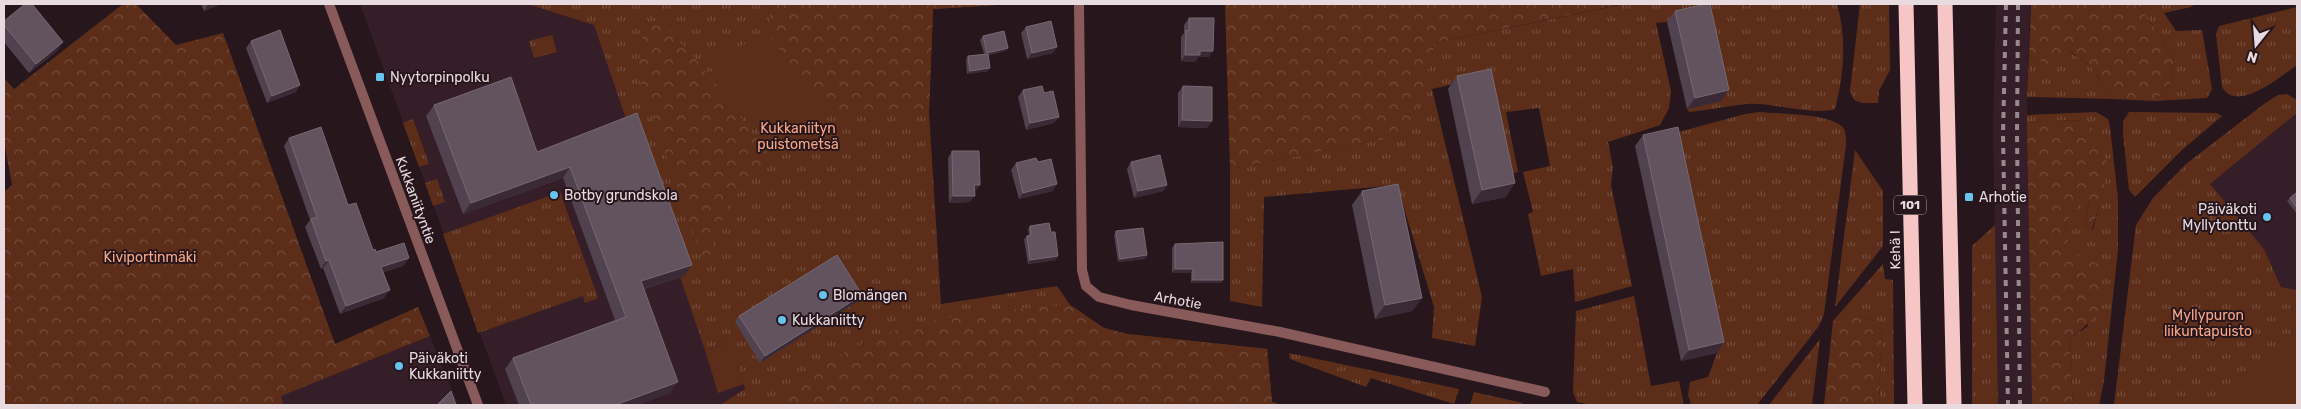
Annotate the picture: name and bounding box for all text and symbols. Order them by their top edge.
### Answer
north arrow [2231,20,2281,70]
text: N [2245,47,2260,67]
place label: Nyytorpinpolku [390,69,490,86]
marker: Nyytorpinpolku [374,71,386,83]
park label: Kukkaniityn puistometsä [757,120,839,153]
street label: Kukkaniityntie [392,154,439,247]
place label: Botby grundskola [564,187,678,204]
marker: Botby grundskola [548,189,560,201]
place label: Arhotie [1979,189,2027,206]
marker: Arhotie [1963,191,1975,203]
road number: 101 [1894,196,1926,214]
place label: Päiväkoti Myllytonttu [2182,201,2257,234]
marker: Päiväkoti Myllytonttu [2261,211,2273,223]
street label: Kehä I [1887,230,1904,270]
park label: Kiviportinmäki [104,249,196,266]
place label: Blomängen [833,287,907,304]
street label: Arhotie [1153,288,1203,313]
marker: Blomängen [817,289,829,301]
park label: Myllypuron liikuntapuisto [2164,307,2252,340]
place label: Kukkaniitty [792,312,865,329]
marker: Kukkaniitty [776,314,788,326]
place label: Päiväkoti Kukkaniitty [409,350,482,383]
marker: Päiväkoti Kukkaniitty [393,360,405,372]

